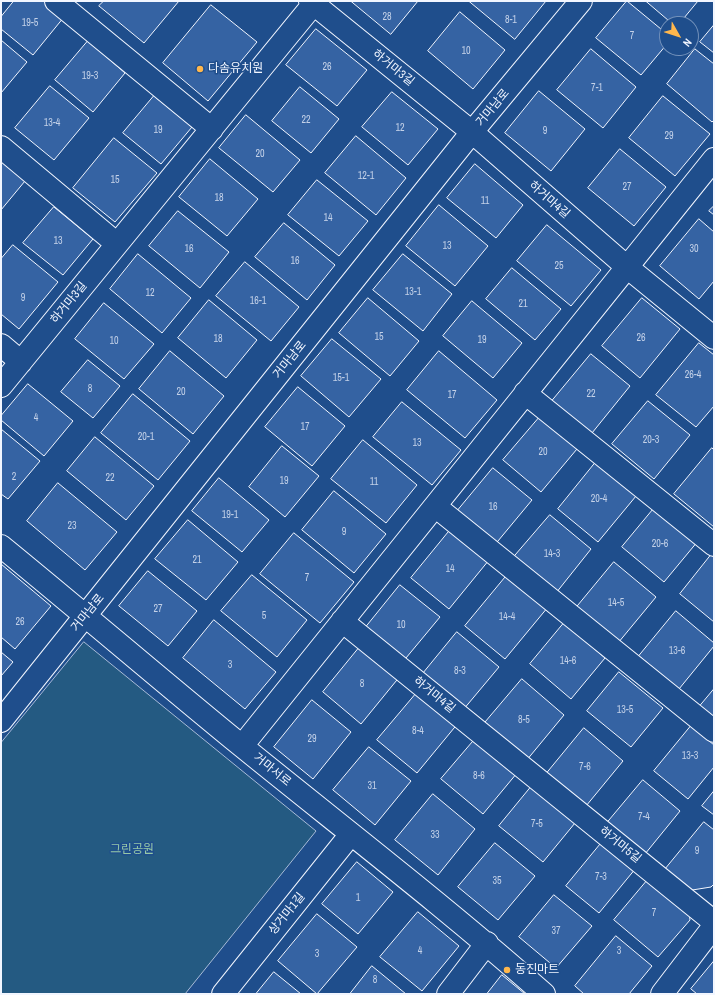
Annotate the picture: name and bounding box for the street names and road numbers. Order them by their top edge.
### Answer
street label: 하거마3길 [369,47,417,89]
street label: 거마남로 [473,86,513,130]
street label: 하거마4길 [526,178,572,222]
street label: 하거마3길 [48,279,90,327]
street label: 거마남로 [271,338,309,382]
street label: 거마남로 [69,591,107,635]
street label: 하거마4길 [410,674,458,716]
street label: 거마서로 [250,751,294,789]
street label: 하거마5길 [596,824,644,866]
street label: 상거마1길 [266,890,308,938]

